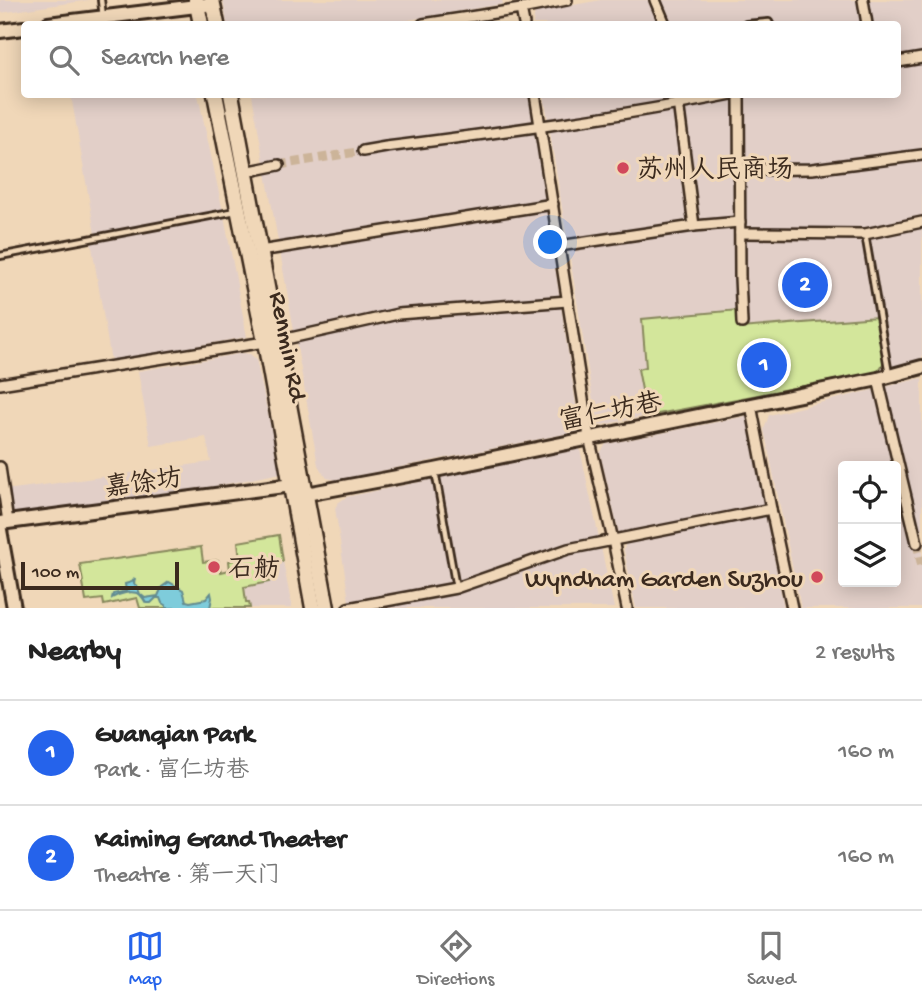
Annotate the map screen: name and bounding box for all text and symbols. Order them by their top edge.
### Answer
search box [21,21,901,98]
icon: search [45,41,83,79]
text: Search here [101,44,229,75]
place label: 苏州人民商场 [637,155,793,188]
marker: 苏州人民商场 [615,160,631,176]
your location [533,225,567,259]
pin: 2 [782,259,828,311]
street label: Renmin Rd [260,289,312,406]
pin: 1 [741,339,787,391]
street label: 富仁坊巷 [556,387,665,440]
map controls [838,461,901,587]
button: locate [838,461,901,524]
street label: 嘉馀坊 [103,463,184,506]
button: layers [838,524,901,587]
place label: 石舫 [228,554,280,587]
scale bar [21,559,178,591]
marker: 石舫 [206,559,222,575]
text: 100 m [32,562,79,585]
place label: Wyndham Garden Suzhou [525,566,803,597]
marker: Wyndham Garden Suzhou [809,569,825,585]
text: Nearby [28,636,121,671]
text: 2 results [815,640,894,667]
text: Guanqian Park [95,721,254,752]
text: 1 [46,739,56,766]
text: 160 m [838,739,894,766]
text: Park · 富仁坊巷 [95,758,249,785]
text: Kaiming Grand Theater [95,826,346,857]
text: 2 [45,844,57,871]
text: 160 m [838,844,894,871]
text: Theatre · 第一天门 [95,863,280,890]
tab: Map [126,927,164,992]
tab: Directions [417,927,494,992]
tab: Saved [747,927,796,992]

